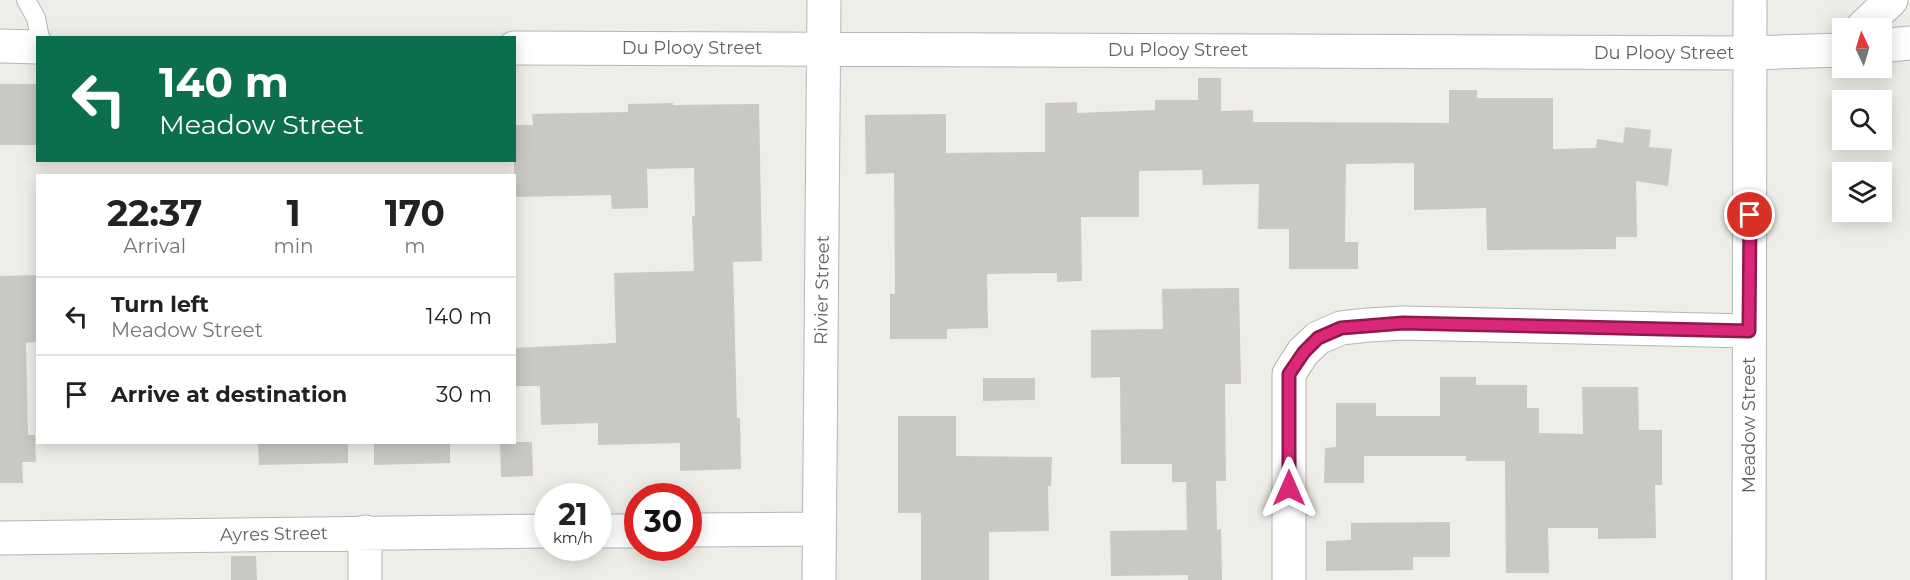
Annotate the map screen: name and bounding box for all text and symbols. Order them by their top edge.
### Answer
north arrow [1832,18,1892,78]
map controls [1832,18,1892,222]
street label: Du Plooy Street [622,37,762,59]
street label: Du Plooy Street [1108,39,1248,61]
street label: Du Plooy Street [1594,42,1734,64]
text: 140 m [159,56,289,108]
icon: left [60,60,138,138]
button: search [1832,90,1892,150]
text: Meadow Street [159,108,364,141]
button: layers [1832,162,1892,222]
pin [1724,189,1775,240]
text: 22:37 [107,191,202,235]
text: 1 [286,191,301,235]
text: 170 [385,191,445,235]
icon: arrive [1733,198,1766,231]
text: Arrival [123,234,186,258]
text: min [273,234,314,258]
text: m [404,234,425,258]
street label: Rivier Street [810,235,834,345]
text: Turn left [111,291,209,318]
icon: left [60,300,93,333]
text: 140 m [426,303,492,330]
text: Meadow Street [111,318,263,342]
street label: Meadow Street [1738,357,1760,493]
icon: arrive [60,378,93,411]
text: Arrive at destination [111,381,347,408]
text: 30 m [436,381,492,408]
position arrow [1257,456,1321,520]
speed limit sign: 30 [624,483,702,561]
text: 21 [558,496,588,533]
street label: Ayres Street [220,522,328,546]
text: km/h [553,528,593,547]

